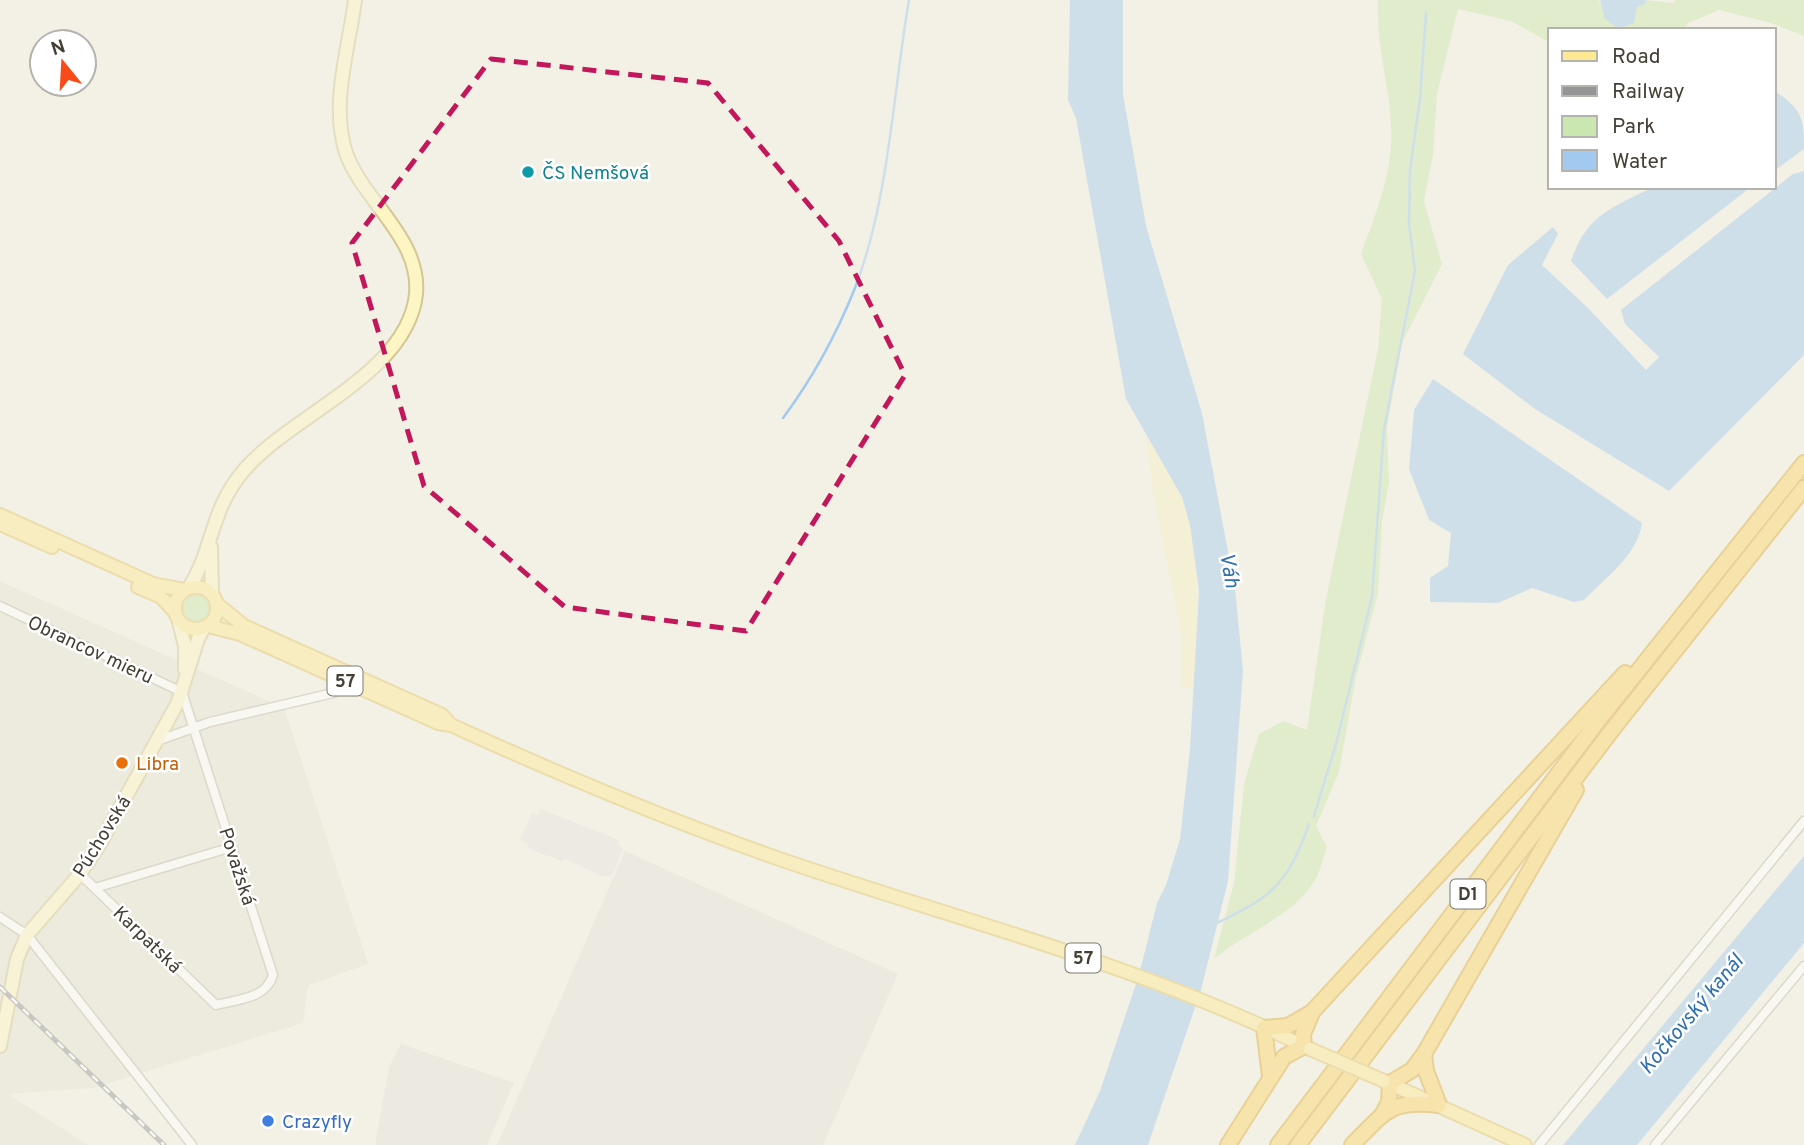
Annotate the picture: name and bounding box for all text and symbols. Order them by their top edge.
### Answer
north arrow [28,28,98,98]
legend [1548,28,1776,189]
text: N [48,35,69,62]
text: Road [1612,44,1661,71]
text: Railway [1612,79,1685,106]
text: Park [1612,114,1655,141]
text: Water [1612,149,1667,176]
place label: ČS Nemšová [542,161,649,186]
marker: ČS Nemšová [520,164,536,180]
water label: Váh [1212,551,1245,591]
street label: Obrancov mieru [23,611,157,690]
road number: 57 [328,666,362,696]
place label: Libra [136,753,179,777]
marker: Libra [114,755,130,771]
street label: Púchovská [68,792,137,882]
street label: Považská [212,825,260,909]
road number: D1 [1450,880,1486,908]
street label: Karpatská [107,902,186,979]
road number: 57 [1066,944,1100,973]
water label: Kočkovský kanál [1634,948,1751,1081]
place label: Crazyfly [282,1111,352,1135]
marker: Crazyfly [260,1113,276,1129]

